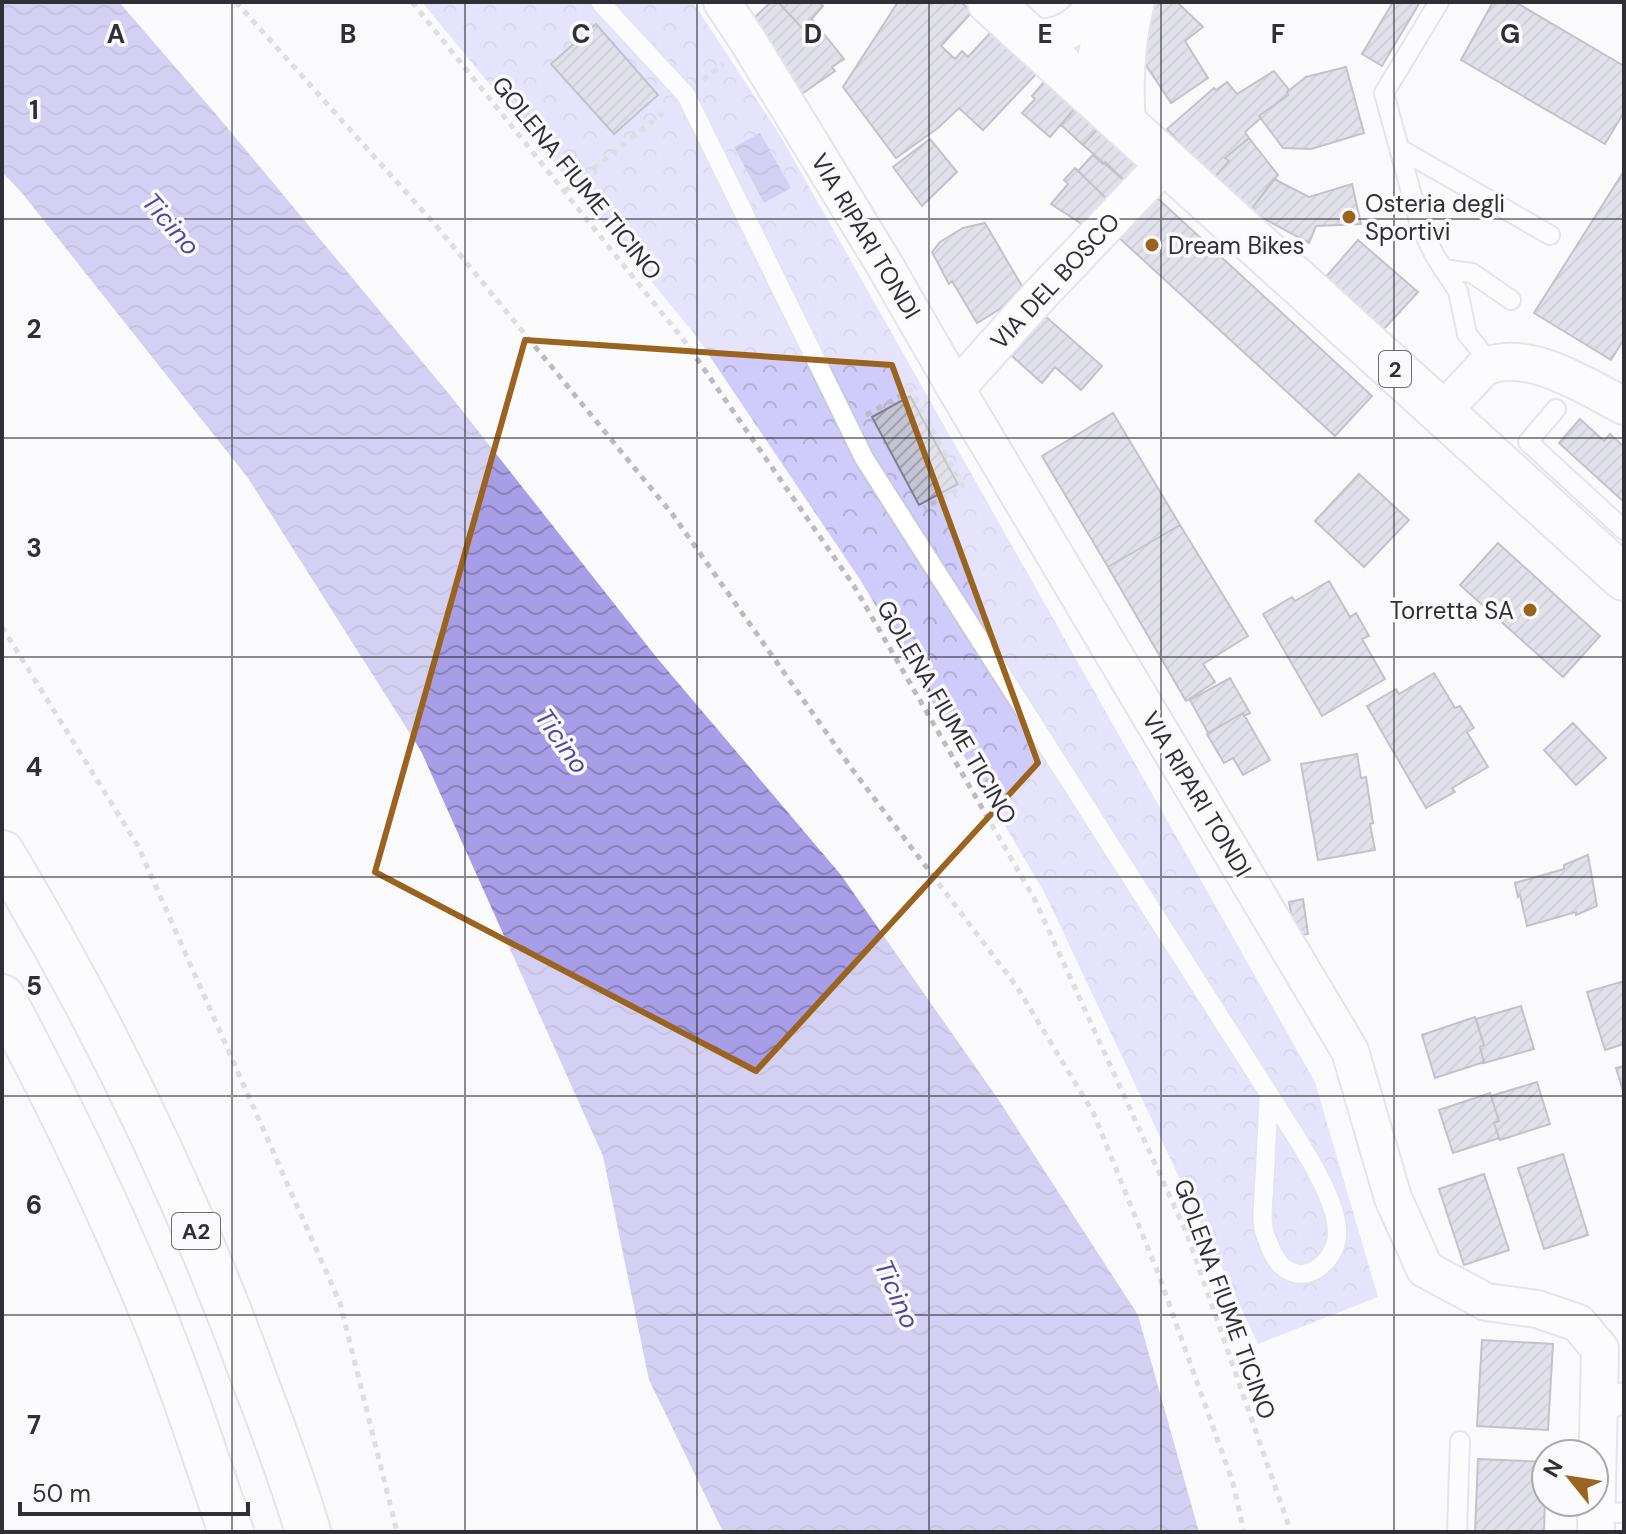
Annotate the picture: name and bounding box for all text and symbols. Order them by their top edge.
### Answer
text: A [107,17,125,51]
text: B [340,17,356,51]
text: C [571,17,591,51]
text: D [804,17,822,51]
text: E [1037,17,1053,51]
text: F [1271,17,1285,51]
text: G [1500,17,1520,51]
street label: GOLENA FIUME TICINO [485,70,669,286]
text: 1 [29,93,39,127]
street label: VIA RIPARI TONDI [804,148,928,324]
water label: Ticino [134,186,208,262]
place label: Osteria degli Sportivi [1365,188,1505,247]
street label: VIA DEL BOSCO [984,206,1126,356]
marker: Osteria degli Sportivi [1340,208,1358,226]
place label: Dream Bikes [1168,230,1305,261]
marker: Dream Bikes [1143,236,1161,254]
text: 2 [26,312,42,346]
road number: 2 [1379,351,1411,387]
text: 3 [26,531,42,565]
street label: GOLENA FIUME TICINO [870,595,1024,829]
place label: Torretta SA [1390,595,1514,626]
marker: Torretta SA [1521,601,1539,619]
water label: Ticino [527,702,597,780]
street label: VIA RIPARI TONDI [1135,706,1259,882]
text: 4 [26,750,42,784]
text: 5 [26,969,42,1003]
street label: GOLENA FIUME TICINO [1167,1175,1283,1423]
text: 6 [26,1188,42,1222]
road number: A2 [172,1213,220,1249]
water label: Ticino [867,1254,927,1334]
text: 7 [27,1408,41,1442]
north arrow [1530,1438,1610,1518]
text: N [1537,1454,1570,1482]
scale bar [20,1466,248,1516]
text: 50 m [32,1478,91,1509]

